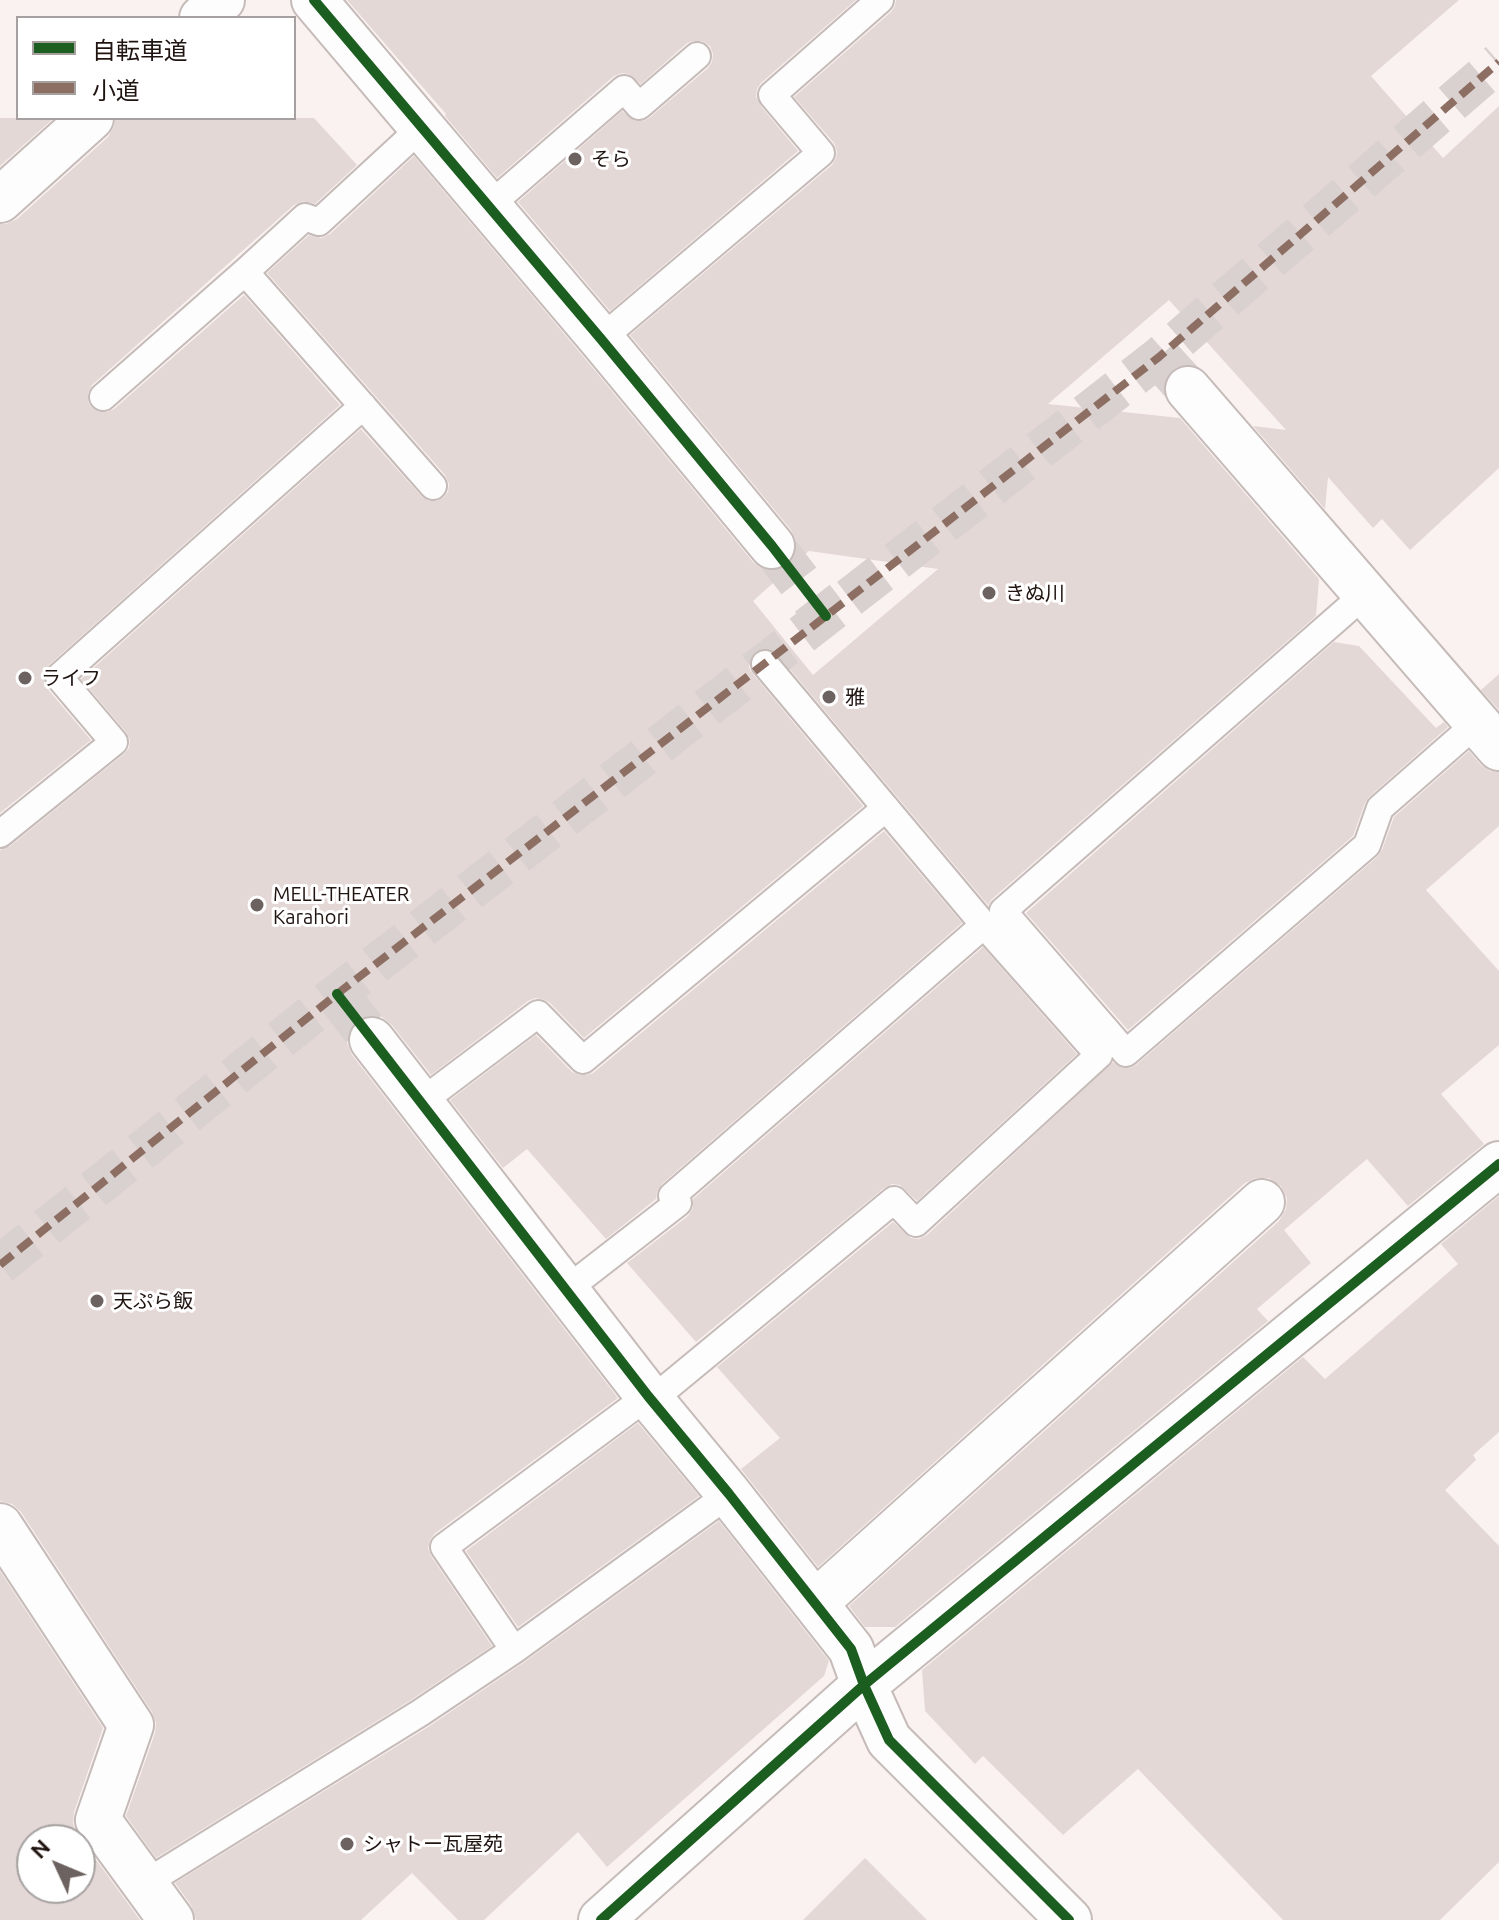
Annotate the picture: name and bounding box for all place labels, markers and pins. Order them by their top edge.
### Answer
place label: そら [591,147,631,171]
marker: そら [566,150,584,168]
place label: きぬ川 [1005,581,1065,605]
marker: きぬ川 [980,584,998,602]
place label: ライフ [41,666,101,690]
marker: ライフ [16,669,34,687]
place label: 雅 [845,685,865,709]
marker: 雅 [820,688,838,706]
place label: MELL-THEATER Karahori [273,882,409,929]
marker: MELL-THEATER Karahori [248,896,266,914]
place label: 天ぷら飯 [113,1289,193,1313]
marker: 天ぷら飯 [88,1292,106,1310]
place label: シャトー瓦屋苑 [363,1832,503,1856]
marker: シャトー瓦屋苑 [338,1835,356,1853]

